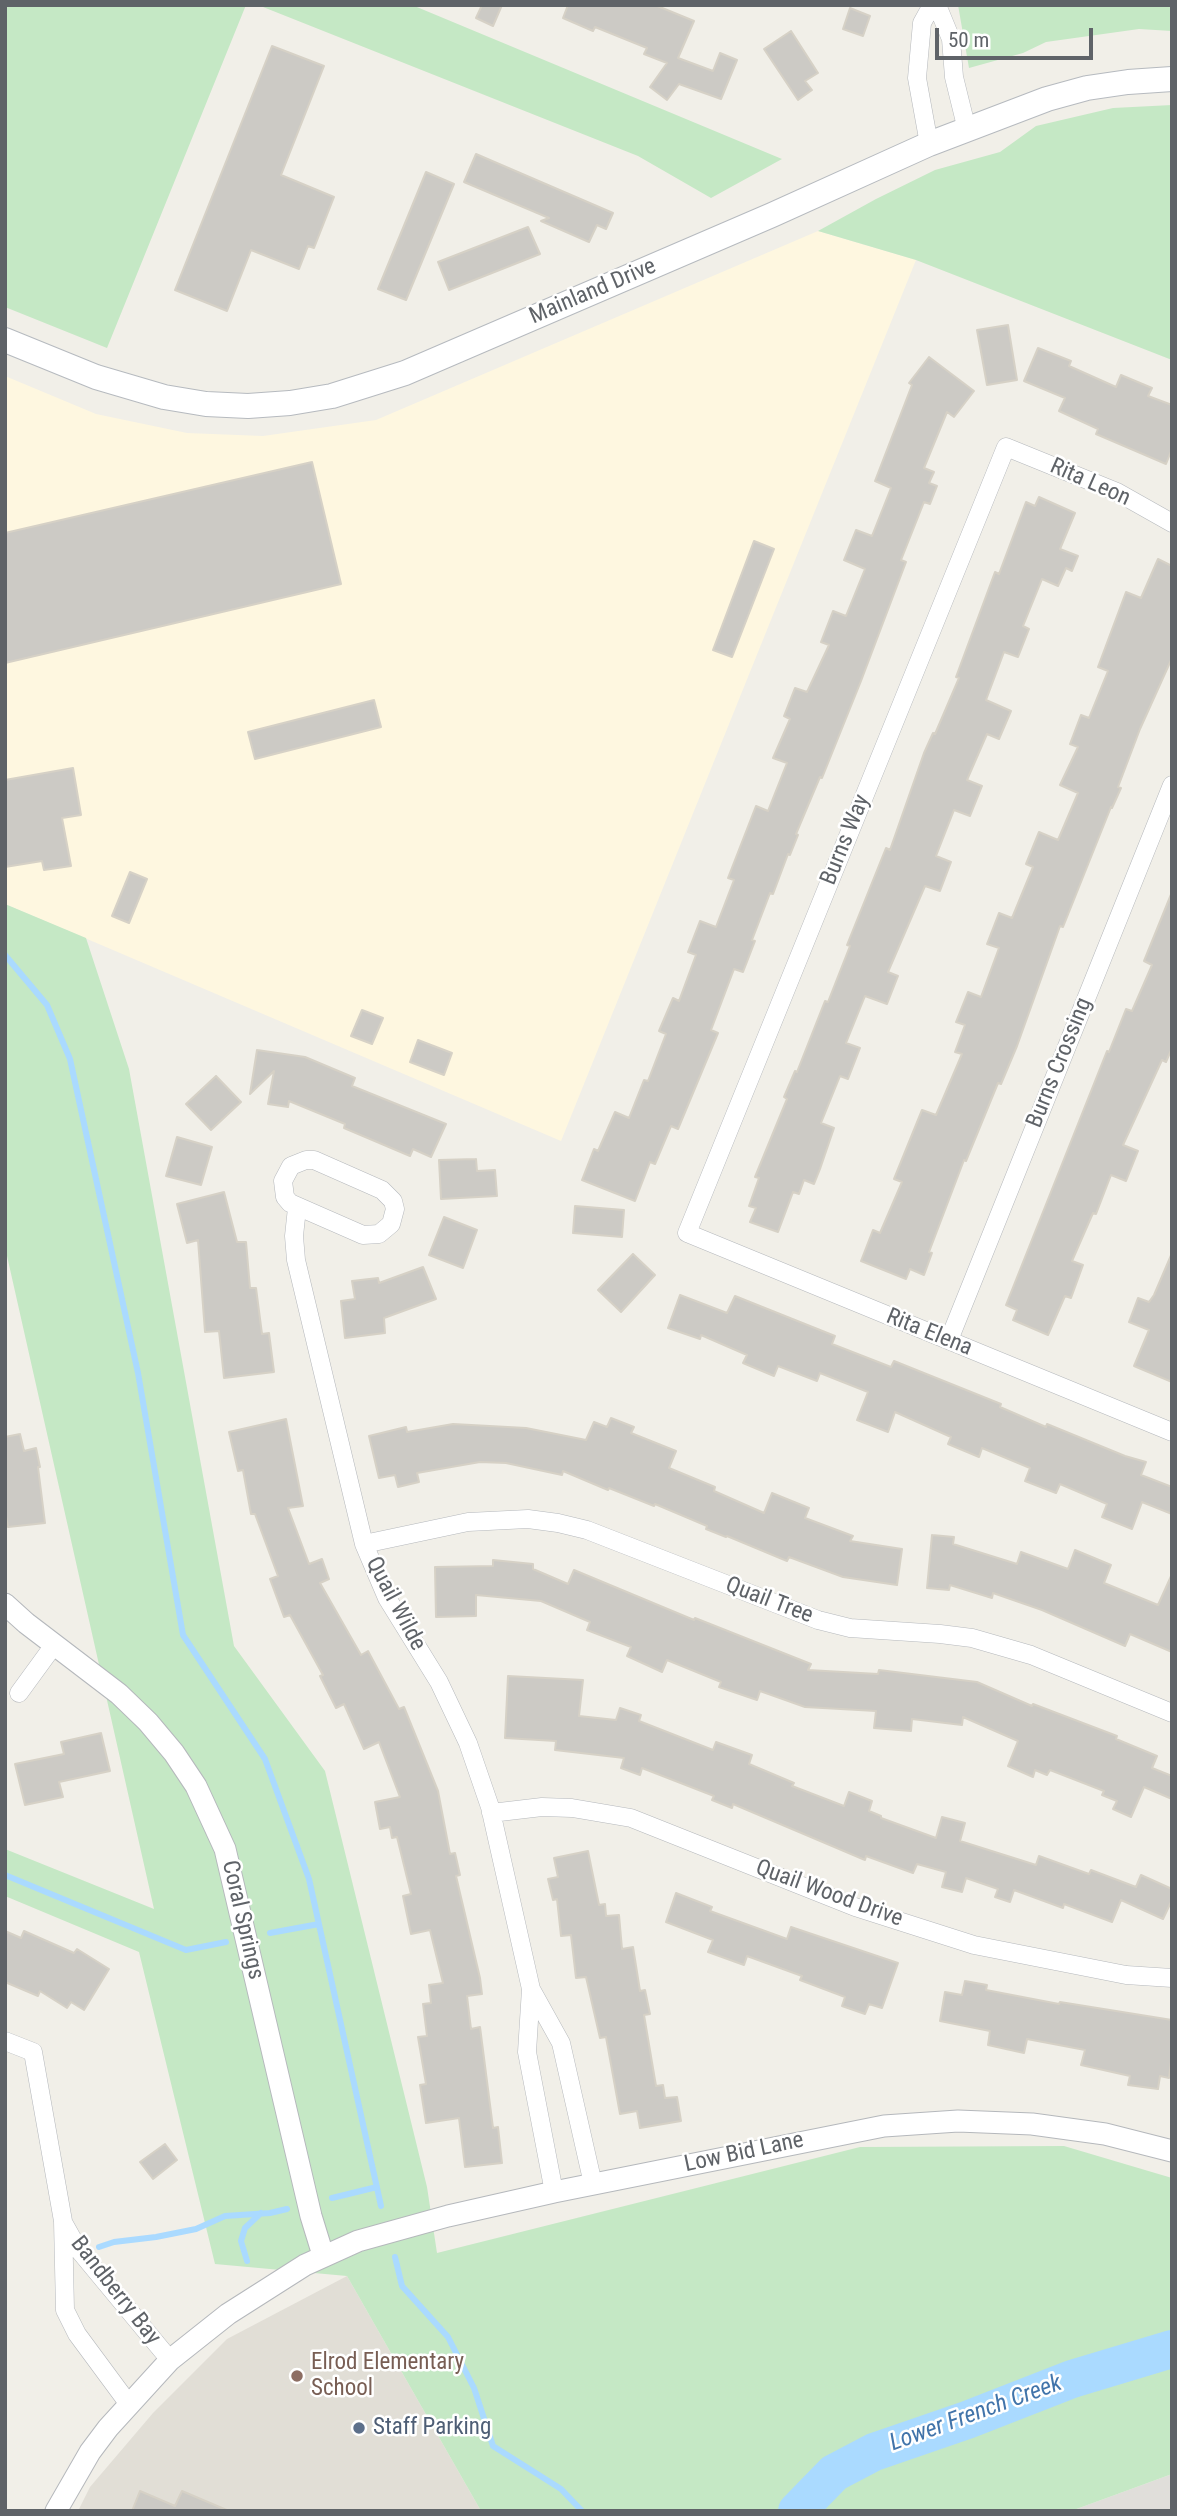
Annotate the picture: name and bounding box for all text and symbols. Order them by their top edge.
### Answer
scale bar [939,14,1096,58]
text: 50 m [948,28,989,52]
street label: Mainland Drive [526,253,660,331]
street label: Rita Leon [1046,453,1134,513]
street label: Burns Way [815,791,877,889]
street label: Burns Crossing [1021,994,1099,1132]
street label: Rita Elena [882,1303,976,1363]
street label: Quail Wilde [359,1552,431,1656]
street label: Quail Tree [721,1572,817,1630]
street label: Quail Wood Drive [752,1855,906,1933]
street label: Coral Springs [215,1858,269,1982]
street label: Low Bid Lane [682,2127,806,2179]
street label: Bandberry Bay [64,2231,166,2351]
place label: Elrod Elementary School [311,2349,464,2403]
marker: Elrod Elementary School [289,2368,305,2384]
water label: Lower French Creek [886,2369,1066,2459]
place label: Staff Parking [373,2414,491,2442]
marker: Staff Parking [351,2420,367,2436]

